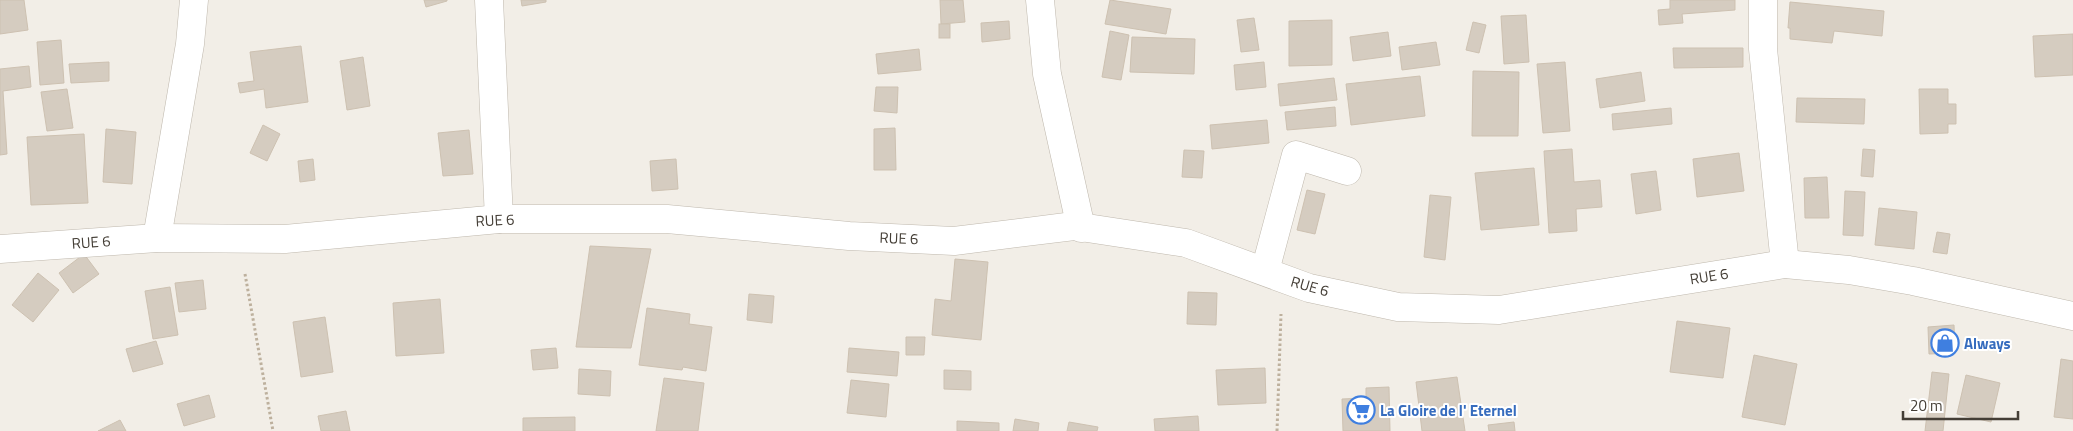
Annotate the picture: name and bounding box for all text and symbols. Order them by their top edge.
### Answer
street label: RUE 6 [475,207,515,233]
street label: RUE 6 [879,226,919,250]
street label: RUE 6 [71,229,111,255]
street label: RUE 6 [1688,262,1730,290]
street label: RUE 6 [1288,270,1332,302]
shop icon: Always [1930,328,1960,358]
place label: Always [1964,332,2011,355]
scale bar [1903,388,2018,420]
text: 20 m [1910,394,1943,417]
supermarket icon: La Gloire de l' Eternel [1346,395,1376,425]
place label: La Gloire de l' Eternel [1380,399,1517,422]

